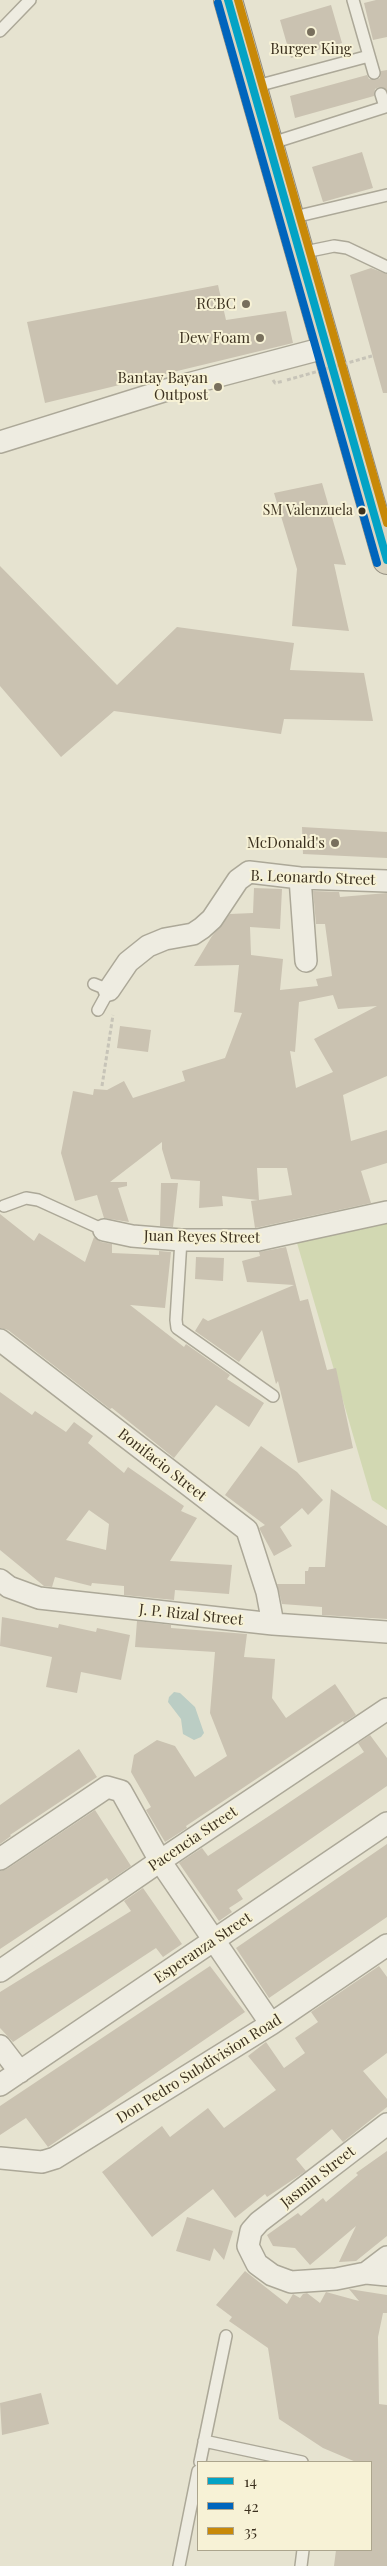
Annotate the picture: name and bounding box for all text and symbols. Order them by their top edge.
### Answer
marker: Burger King [305,26,317,38]
place label: Burger King [270,40,352,58]
place label: RCBC [196,295,236,313]
marker: RCBC [240,298,252,310]
place label: Dew Foam [179,329,250,347]
marker: Dew Foam [254,332,266,344]
place label: Bantay Bayan Outpost [118,369,208,404]
marker: Bantay Bayan Outpost [212,381,224,393]
place label: SM Valenzuela [263,503,353,519]
marker: SM Valenzuela [357,506,367,516]
place label: McDonald's [247,834,325,852]
marker: McDonald's [329,837,341,849]
street label: B. Leonardo Street [250,867,376,889]
street label: Juan Reyes Street [144,1227,260,1247]
street label: Bonifacio Street [114,1425,210,1505]
street label: J. P. Rizal Street [138,1601,244,1629]
street label: Pacencia Street [145,1803,241,1875]
street label: Esperanza Street [151,1909,255,1987]
street label: Don Pedro Subdivision Road [113,2011,285,2127]
street label: Jasmin Street [277,2142,359,2212]
legend [197,2461,372,2551]
text: 14 [244,2471,257,2491]
text: 42 [244,2496,259,2516]
text: 35 [244,2521,257,2541]

